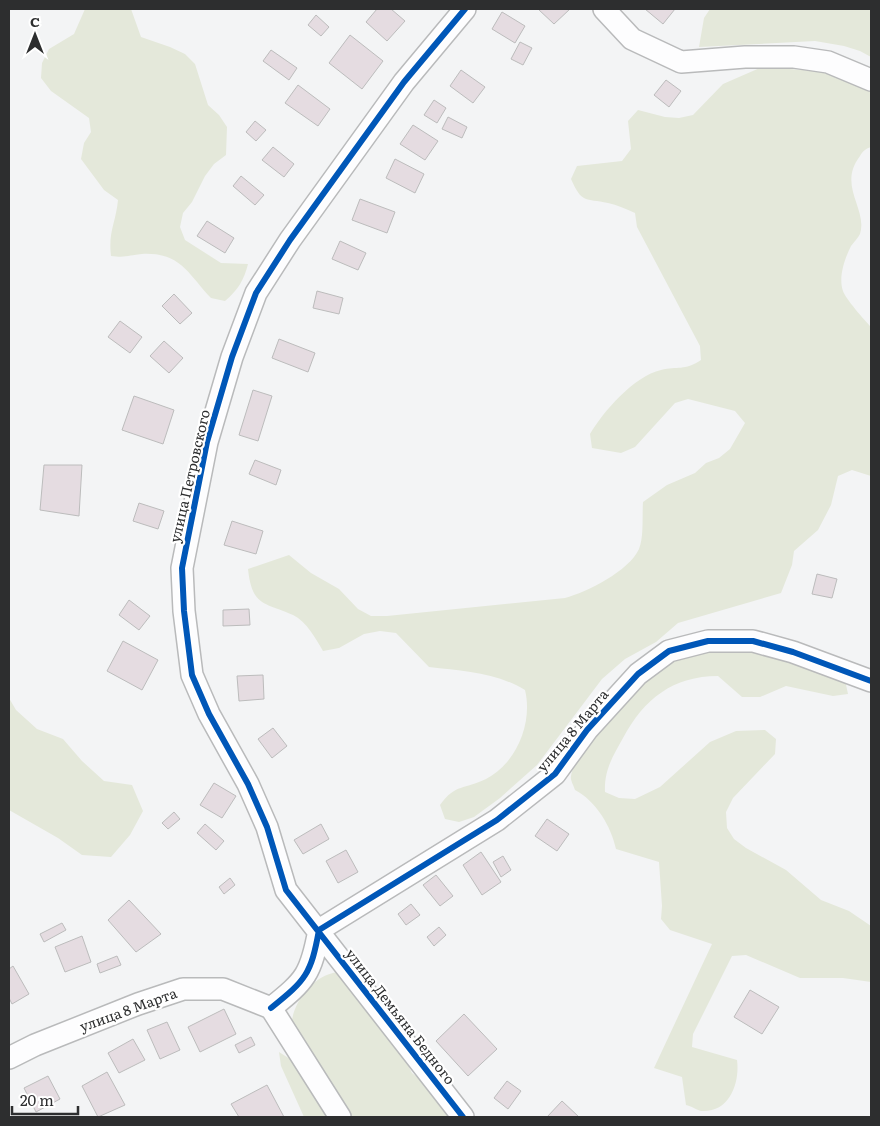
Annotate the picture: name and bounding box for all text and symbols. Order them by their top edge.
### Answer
north arrow [10,10,60,60]
text: С [30,11,40,31]
street label: улица Петровского [164,407,214,545]
street label: улица 8 Марта [532,684,613,776]
street label: улица Демьяна Бедного [342,944,460,1088]
street label: улица 8 Марта [77,982,180,1036]
scale bar [12,1084,79,1116]
text: 20 m [20,1088,54,1111]

